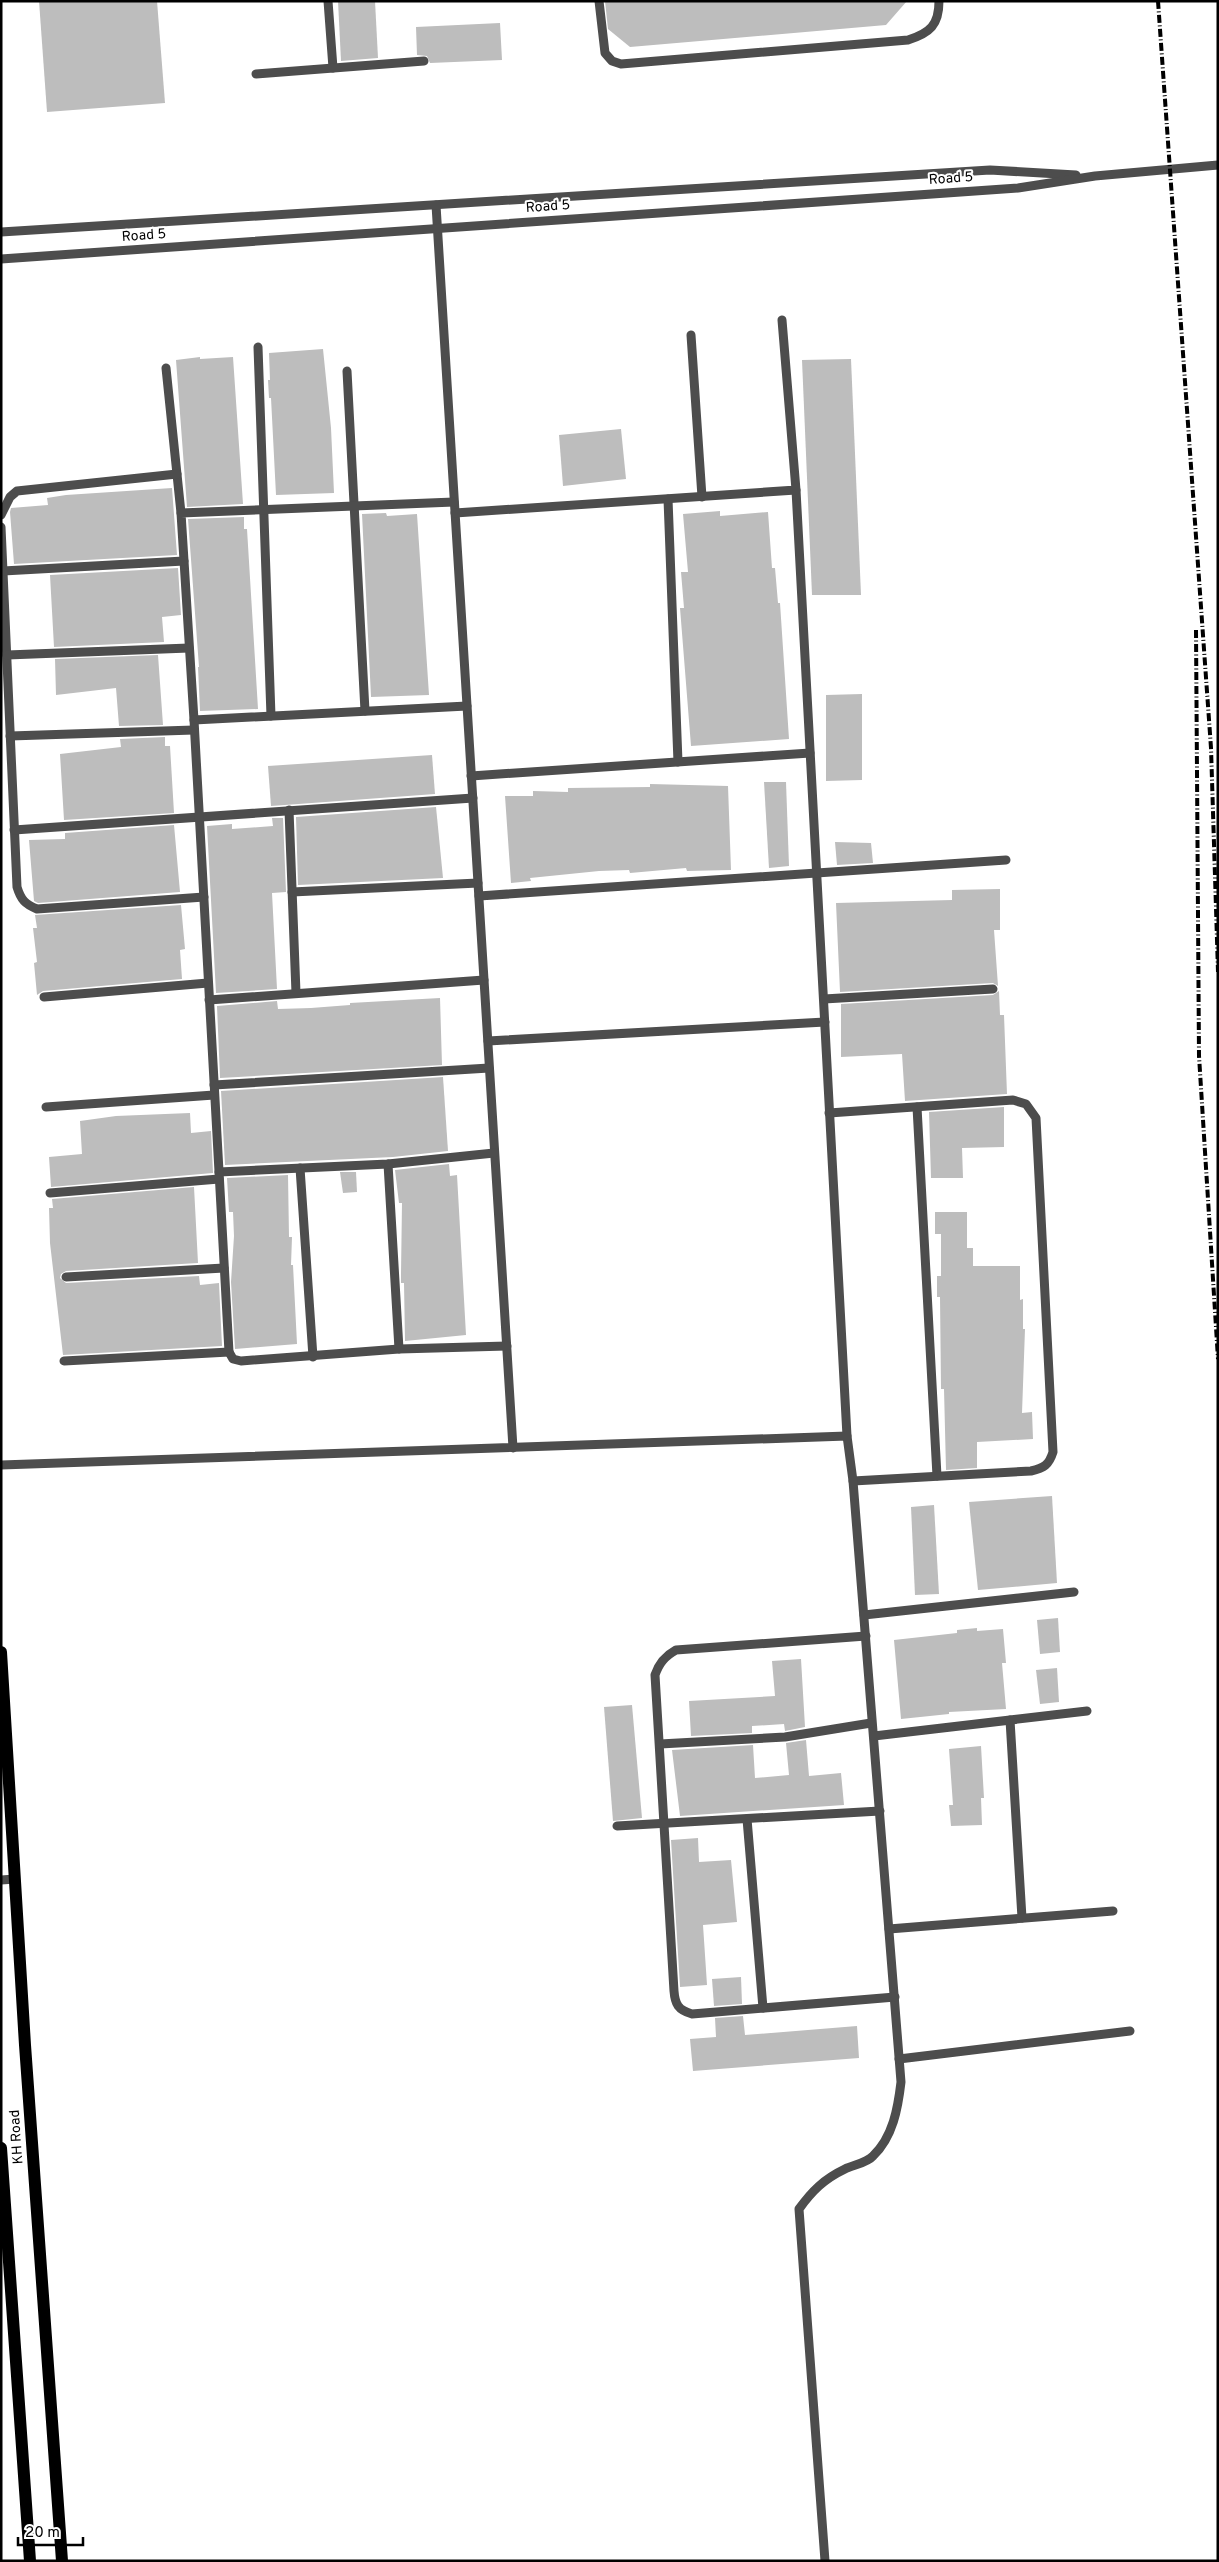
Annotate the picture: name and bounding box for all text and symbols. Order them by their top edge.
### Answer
street label: Road 5 [928,169,974,189]
street label: Road 5 [525,197,571,217]
street label: Road 5 [121,226,167,246]
street label: KH Road [7,2109,27,2165]
scale bar [18,2514,82,2546]
text: 20 m [25,2524,60,2543]

